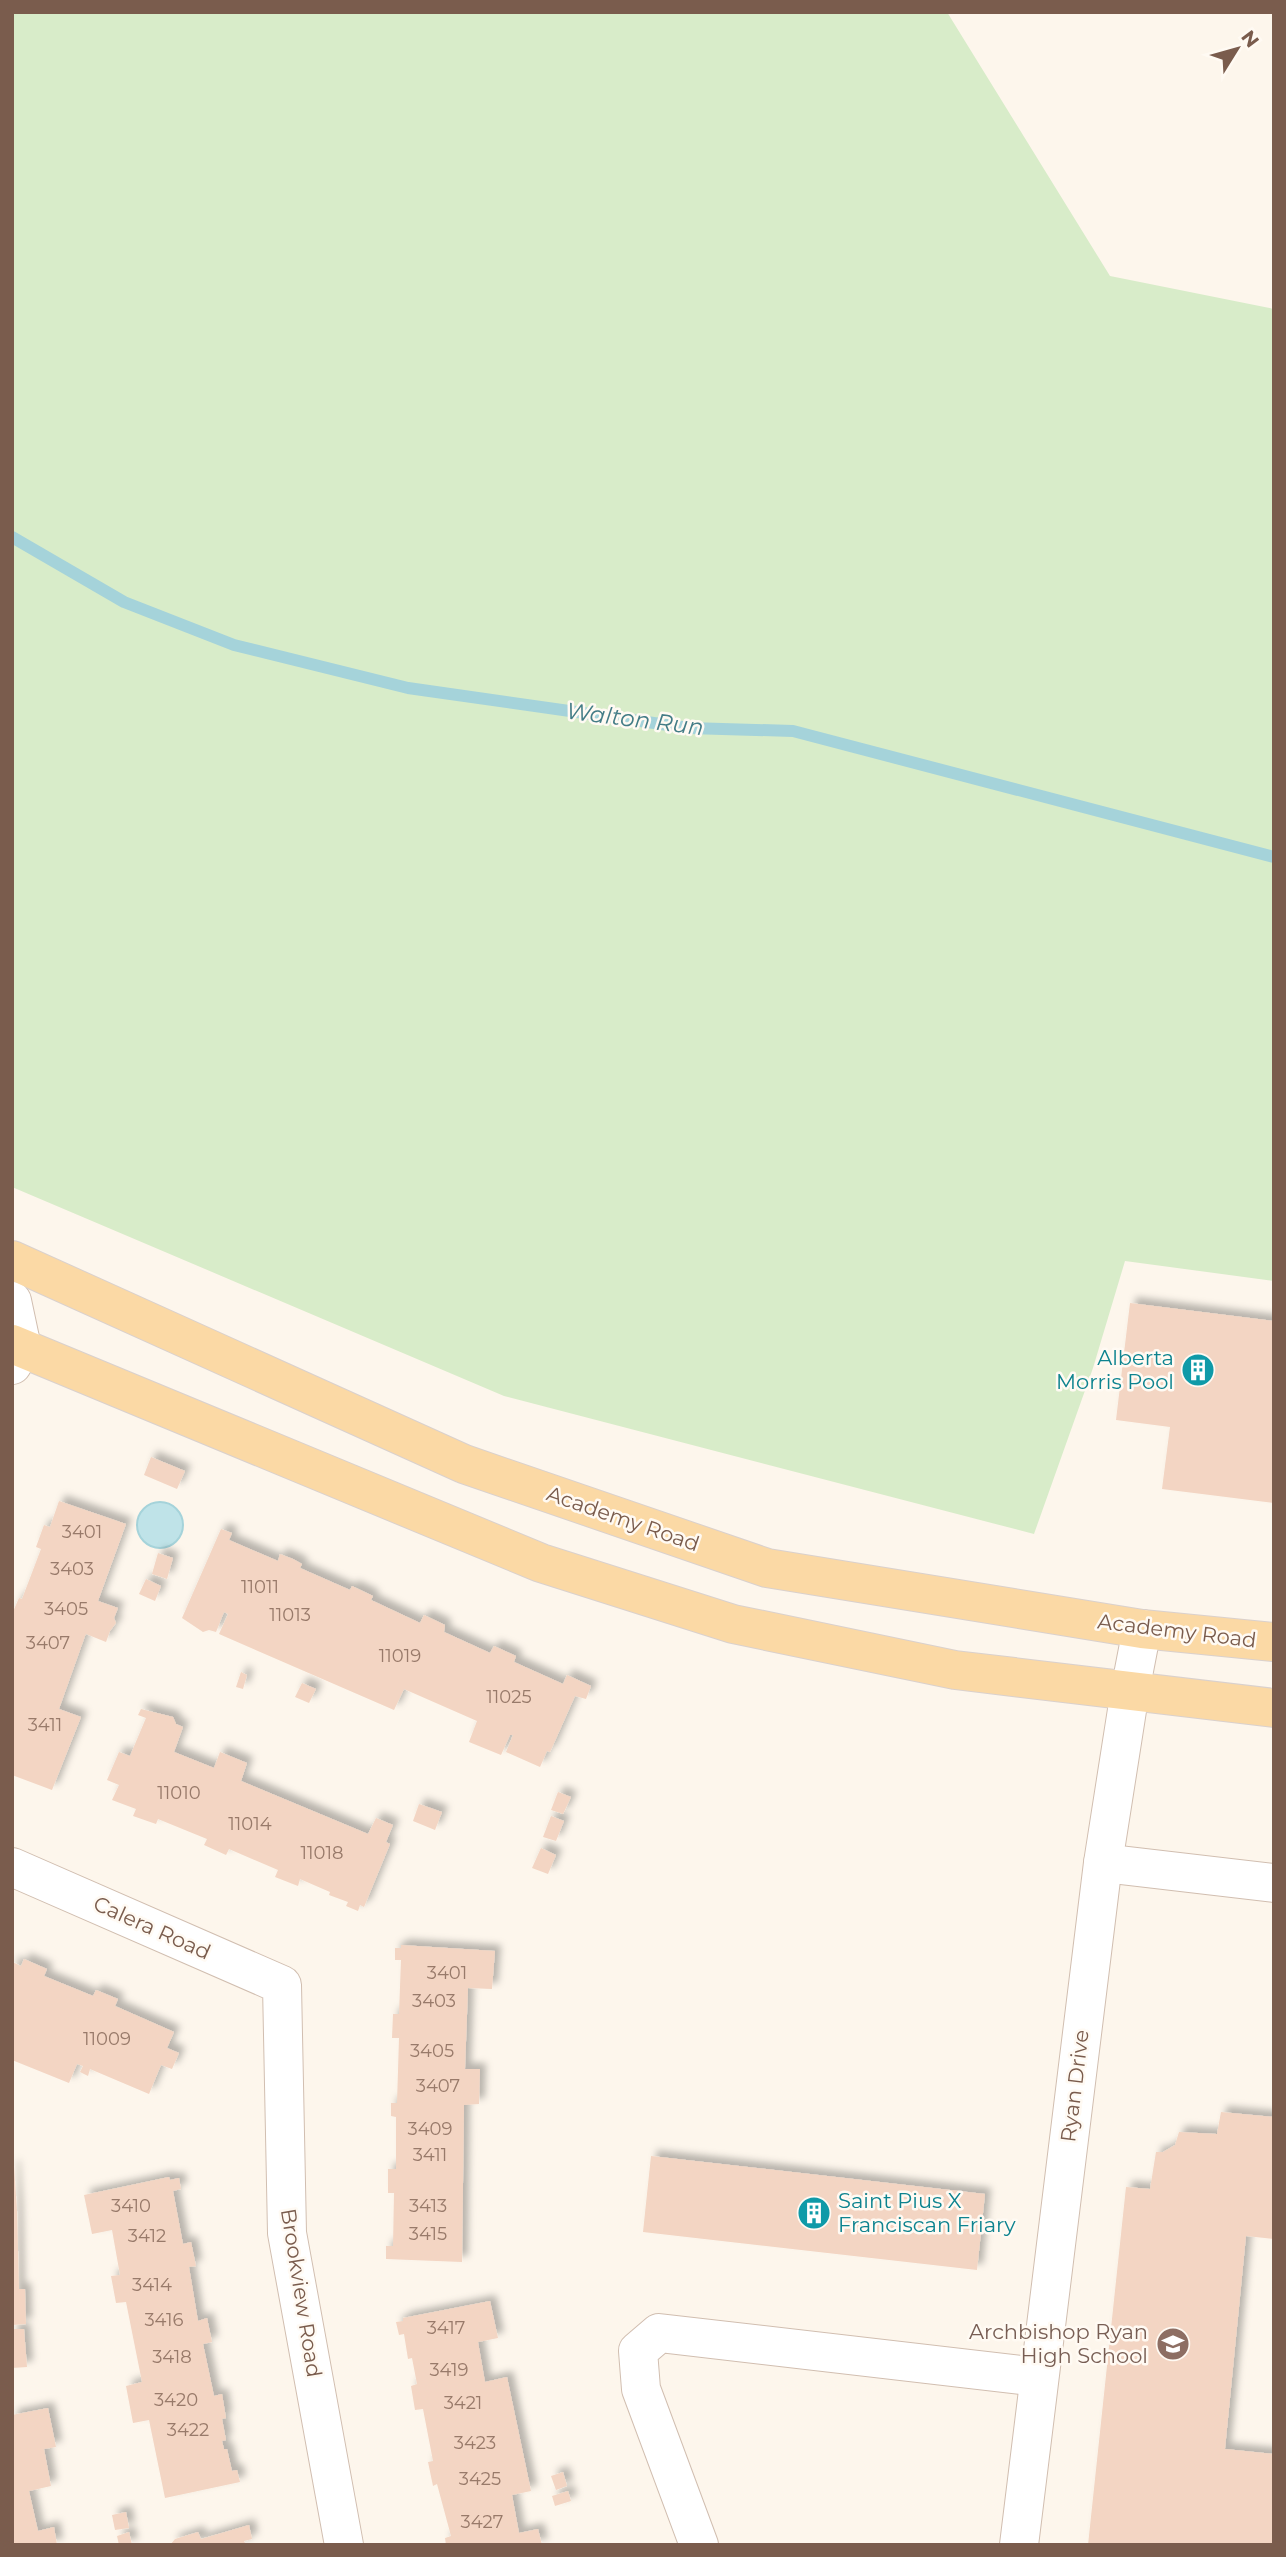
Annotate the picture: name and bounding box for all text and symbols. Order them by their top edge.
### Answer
north arrow [1202,14,1272,84]
text: N [1236,26,1264,52]
water label: Walton Run [565,697,705,741]
place label: Alberta Morris Pool [1056,1345,1174,1394]
building icon: Alberta Morris Pool [1179,1351,1217,1389]
street label: Academy Road [544,1481,703,1556]
house number: 3401 [62,1521,102,1543]
house number: 3403 [50,1558,94,1580]
house number: 11011 [241,1576,279,1598]
house number: 3405 [44,1598,88,1620]
house number: 11013 [269,1604,311,1626]
street label: Academy Road [1096,1608,1258,1653]
house number: 3407 [26,1632,70,1654]
house number: 11019 [379,1645,421,1667]
house number: 11025 [486,1686,532,1708]
house number: 3411 [28,1714,62,1736]
house number: 11010 [157,1782,201,1804]
house number: 11014 [228,1813,272,1835]
house number: 11018 [301,1842,343,1864]
street label: Calera Road [90,1891,215,1965]
house number: 3401 [427,1962,467,1984]
house number: 3403 [412,1990,456,2012]
house number: 11009 [83,2028,131,2050]
street label: Ryan Drive [1055,2028,1094,2144]
house number: 3405 [410,2040,454,2062]
house number: 3407 [416,2075,460,2097]
house number: 3409 [408,2118,452,2140]
house number: 3411 [413,2144,447,2166]
place label: Saint Pius X Franciscan Friary [838,2188,1016,2237]
building icon: Saint Pius X Franciscan Friary [795,2194,833,2232]
house number: 3410 [111,2195,151,2217]
house number: 3413 [409,2195,447,2217]
street label: Brookview Road [276,2207,327,2379]
house number: 3415 [409,2223,447,2245]
house number: 3412 [128,2225,166,2247]
house number: 3414 [132,2274,172,2296]
house number: 3416 [144,2309,184,2331]
house number: 3417 [427,2317,465,2339]
place label: Archbishop Ryan High School [969,2319,1148,2368]
school or university icon: Archbishop Ryan High School [1154,2325,1192,2363]
house number: 3418 [152,2346,192,2368]
house number: 3419 [429,2359,469,2381]
house number: 3420 [154,2389,198,2411]
house number: 3421 [444,2392,482,2414]
house number: 3422 [167,2419,209,2441]
house number: 3423 [454,2432,496,2454]
house number: 3425 [459,2468,501,2490]
house number: 3427 [461,2511,503,2533]

